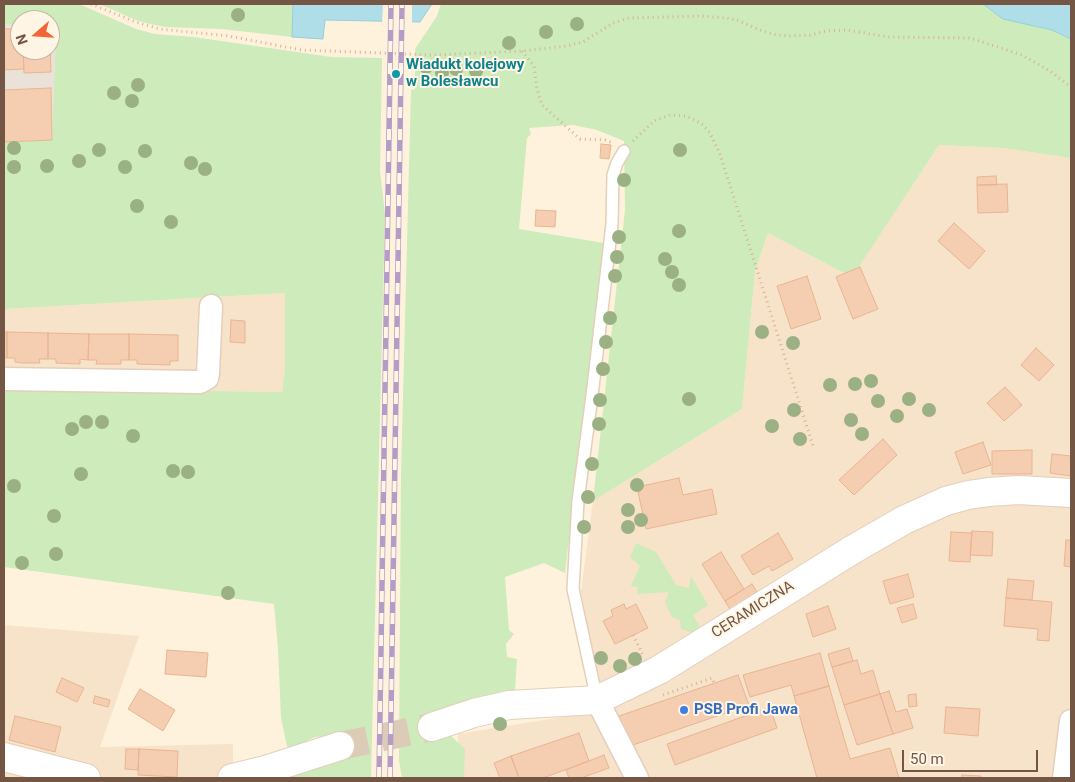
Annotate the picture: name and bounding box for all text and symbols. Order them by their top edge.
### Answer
north arrow [10,10,60,60]
text: N [13,32,31,47]
place label: Wiadukt kolejowy w Bolesławcu [406,56,524,91]
marker: Wiadukt kolejowy w Bolesławcu [390,68,402,80]
street label: CERAMICZNA [708,577,798,643]
place label: PSB Profi Jawa [694,701,798,719]
marker: PSB Profi Jawa [678,704,690,716]
scale bar [905,740,1041,772]
text: 50 m [910,750,944,768]

